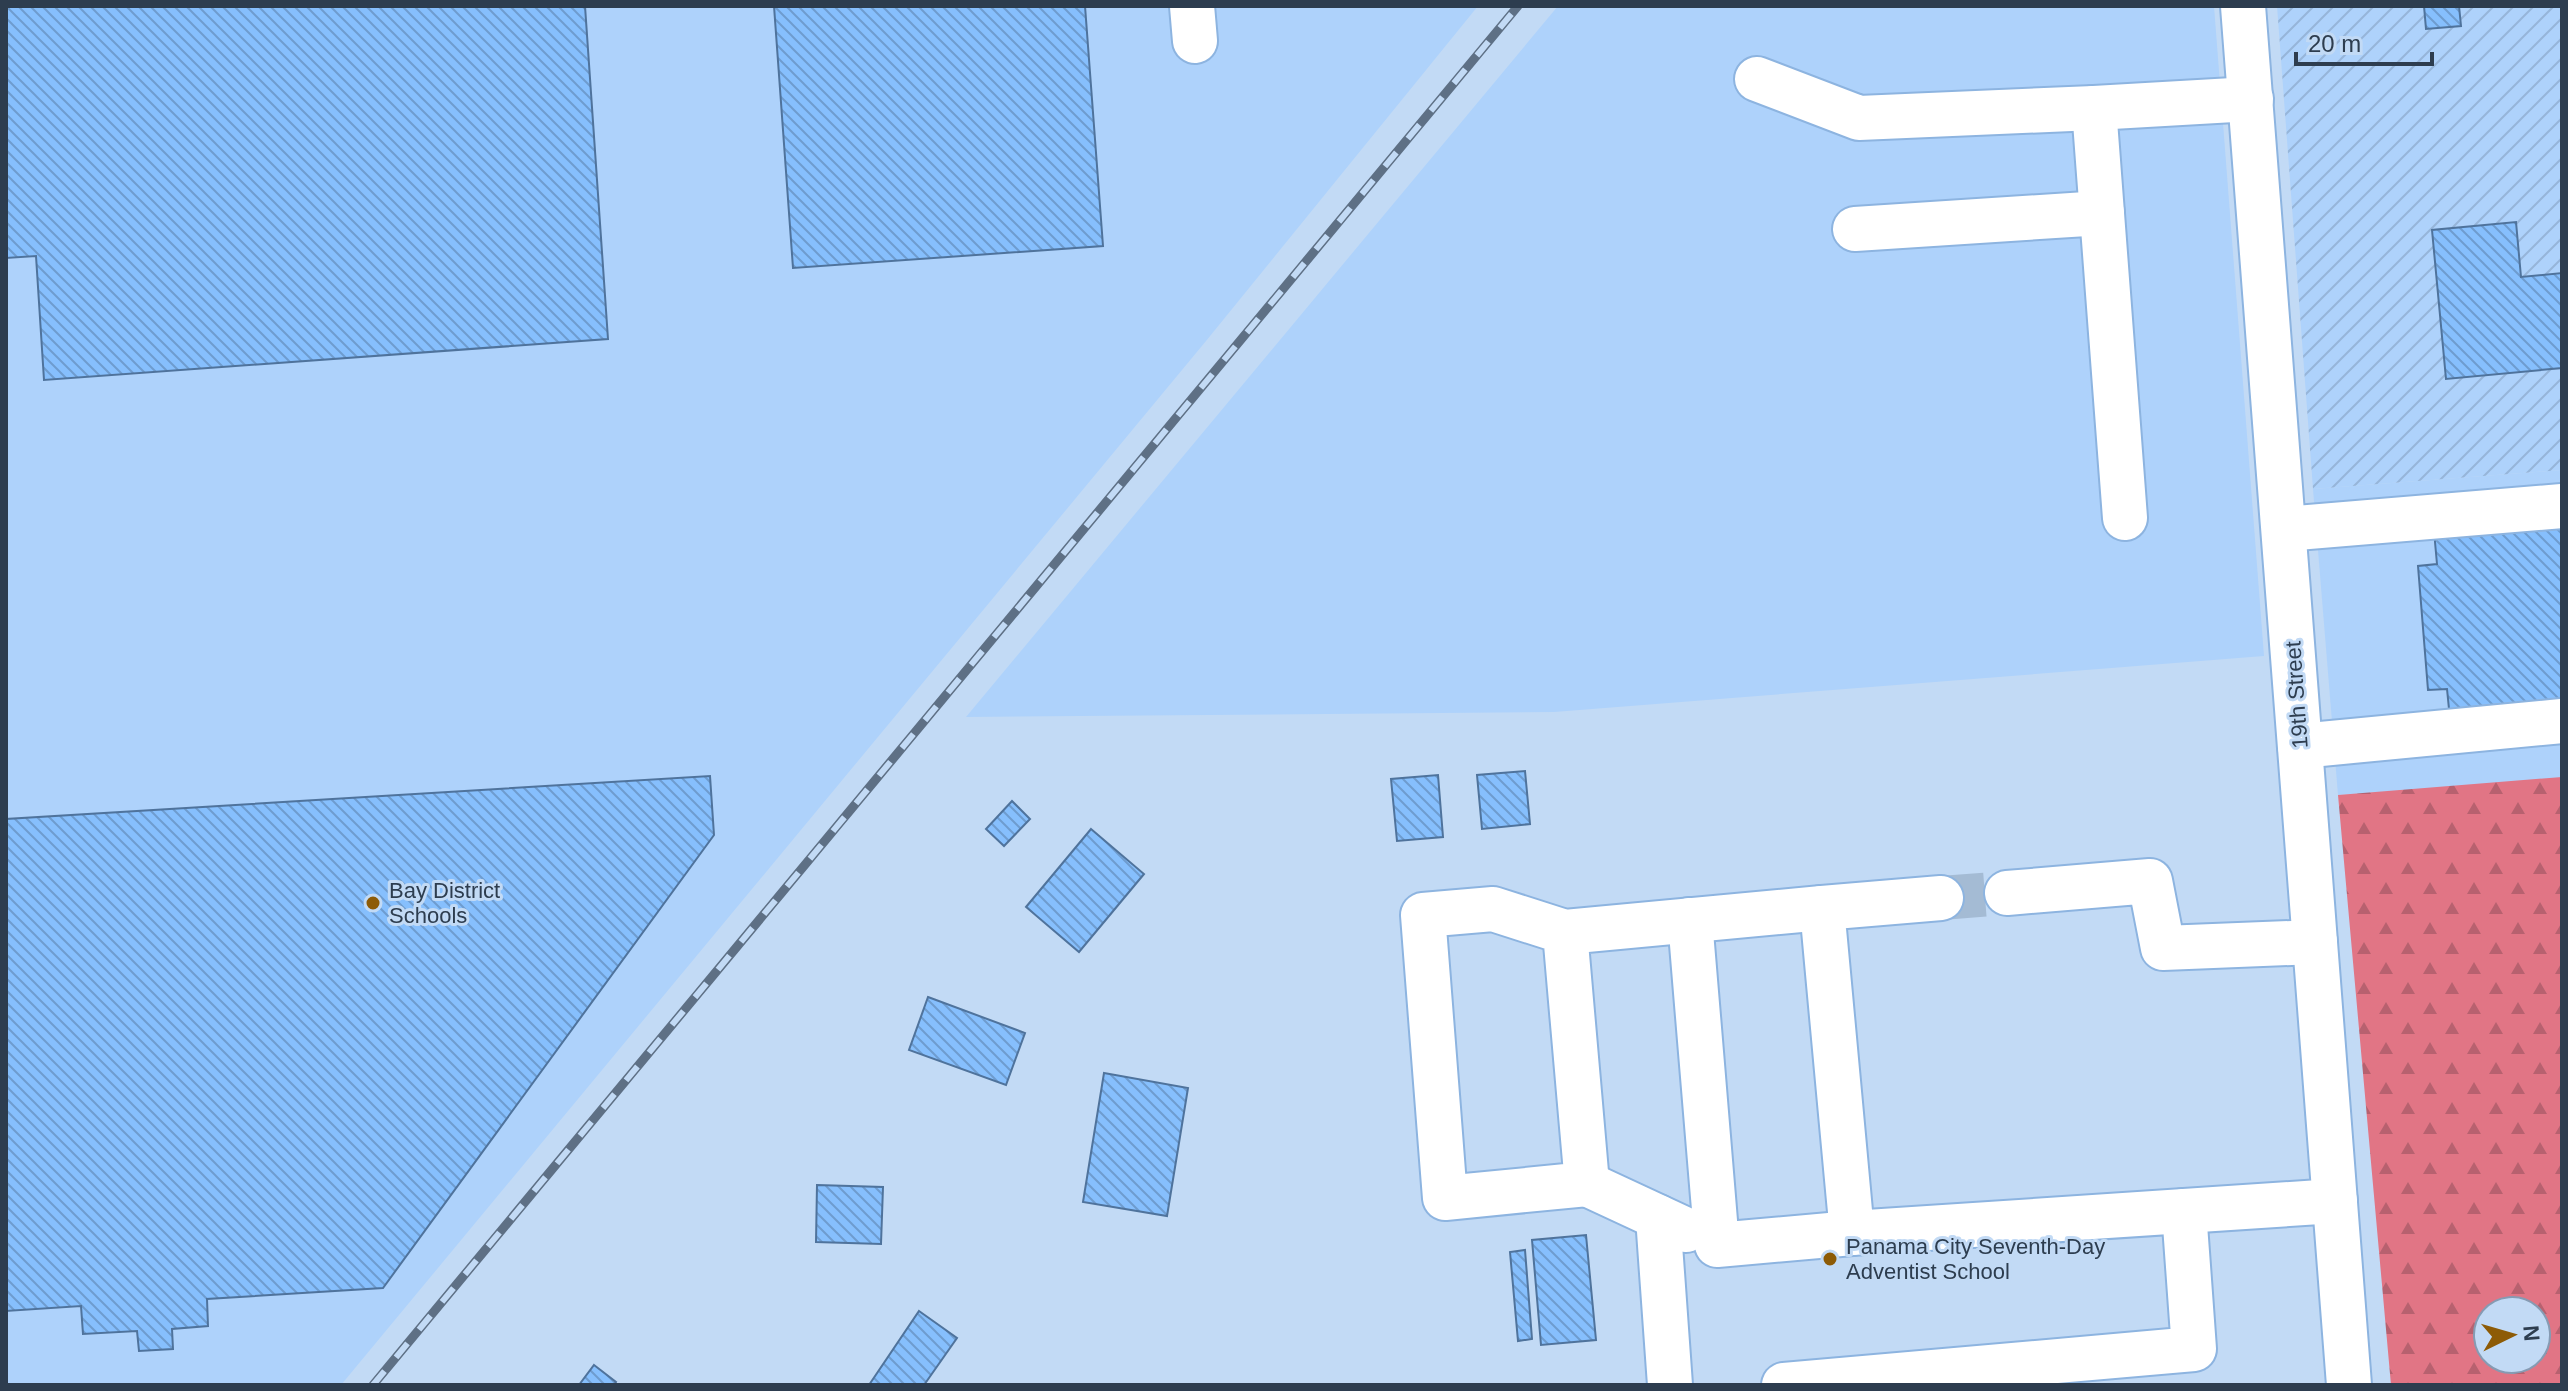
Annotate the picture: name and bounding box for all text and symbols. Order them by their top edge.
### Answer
scale bar [2296,16,2432,66]
text: 20 m [2308,30,2361,57]
street label: 19th Street [2280,640,2313,750]
place label: Bay District Schools [389,878,500,928]
marker: Bay District Schools [364,894,382,912]
place label: Panama City Seventh-Day Adventist School [1846,1234,2105,1284]
marker: Panama City Seventh-Day Adventist School [1821,1250,1839,1268]
north arrow [2472,1295,2552,1375]
text: N [2518,1324,2545,1342]

